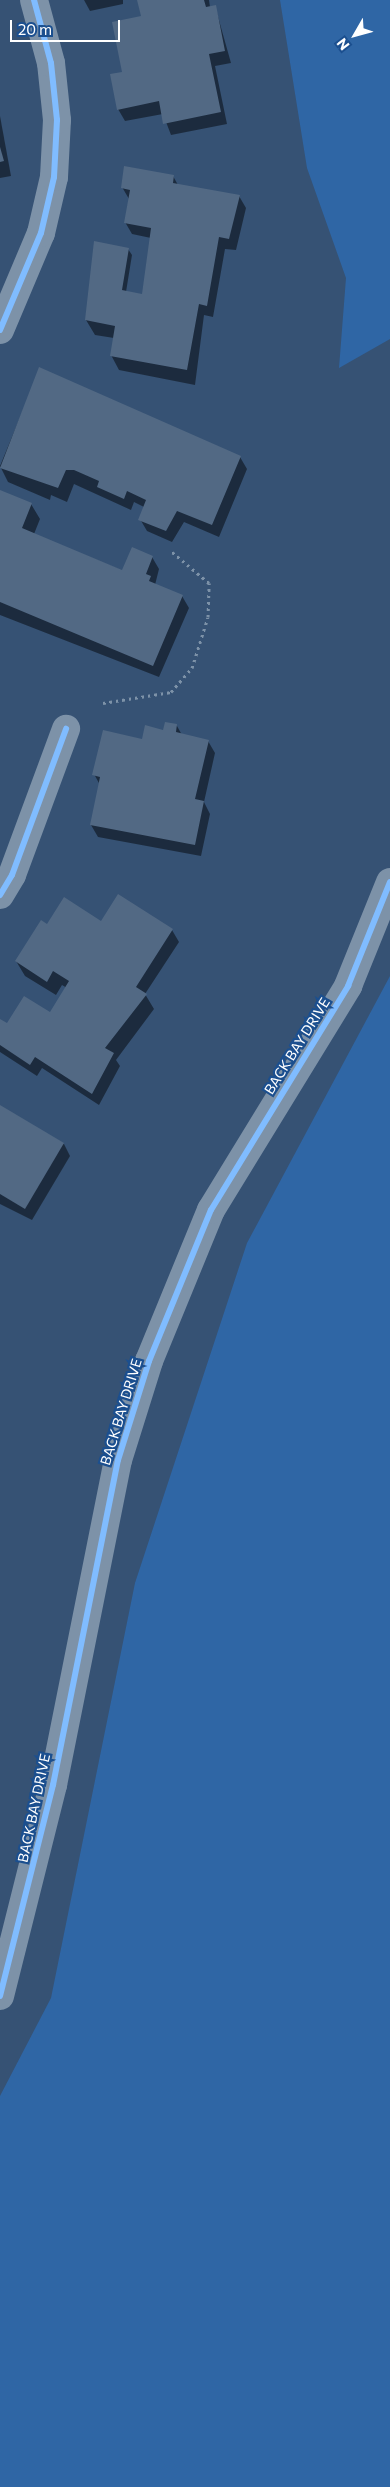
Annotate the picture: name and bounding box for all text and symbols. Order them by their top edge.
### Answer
scale bar [12,10,122,42]
north arrow [330,10,380,60]
text: 20 m [18,20,52,38]
text: N [333,35,353,54]
street label: BACK BAY DRIVE [261,995,333,1097]
street label: BACK BAY DRIVE [97,1357,145,1467]
street label: BACK BAY DRIVE [14,1752,54,1864]

